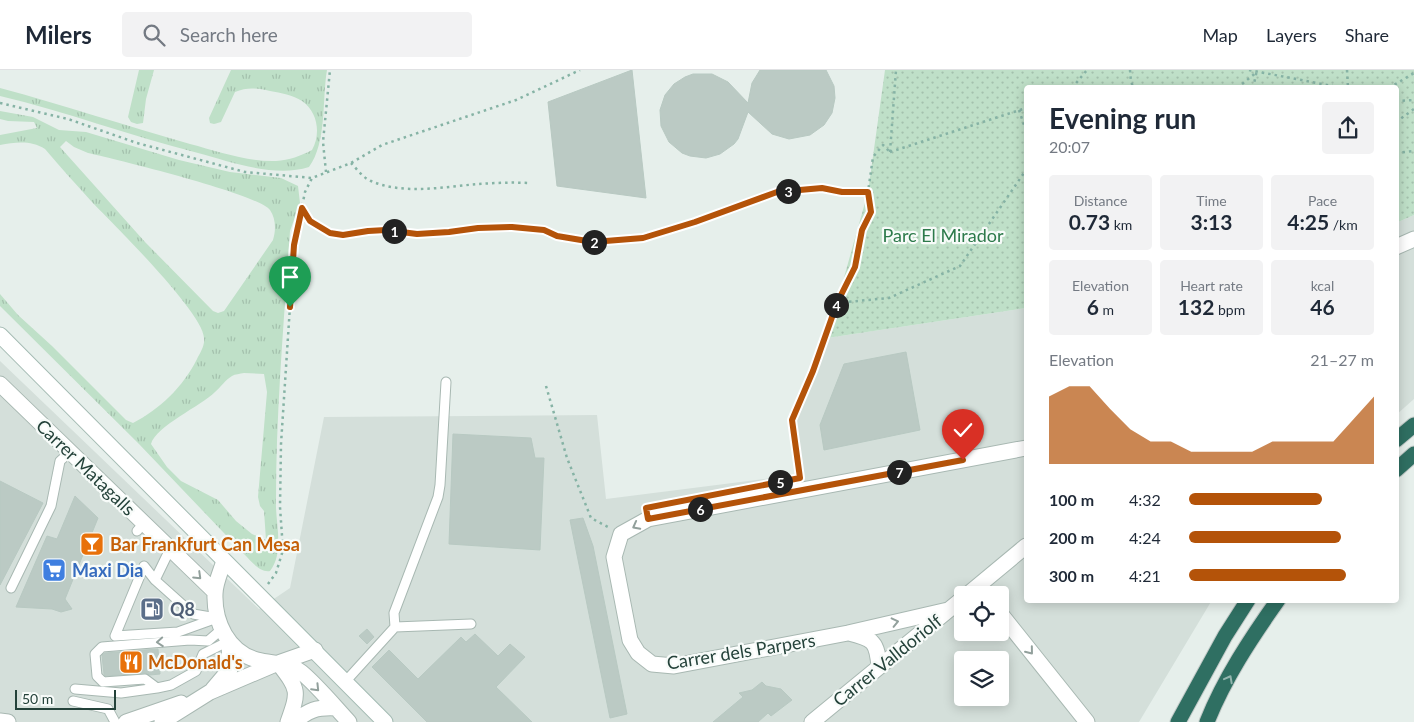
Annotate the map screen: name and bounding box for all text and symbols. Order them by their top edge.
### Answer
search box [122,12,472,57]
text: Milers [25,20,92,49]
icon: search [140,21,168,49]
text: Search here [180,23,278,46]
text: Map [1202,24,1238,46]
text: Layers [1266,24,1317,46]
text: Share [1345,24,1389,46]
text: Evening run [1049,101,1196,135]
button: share [1322,102,1374,154]
text: 20:07 [1049,137,1090,156]
pin: 3 [776,178,800,204]
text: 3 [784,183,793,200]
text: Distance [1074,192,1127,209]
text: Time [1196,192,1227,209]
text: Pace [1308,192,1337,209]
text: 0.73 [1069,209,1110,234]
text: 3:13 [1191,209,1232,234]
text: 4:25 [1287,209,1329,234]
text: km [1110,216,1132,233]
text: /km [1329,216,1358,233]
pin: 1 [382,218,406,244]
text: 1 [390,223,399,240]
park label: Parc El Mirador [882,224,1004,246]
pin: 2 [582,230,606,254]
text: 2 [590,234,599,251]
pin [269,256,311,307]
icon: arrive [276,263,304,291]
text: Elevation [1072,277,1129,294]
text: Heart rate [1180,277,1243,294]
text: kcal [1311,277,1334,294]
pin: 4 [824,292,848,318]
text: 6 [1087,294,1099,319]
text: 132 [1178,294,1214,319]
text: 46 [1310,294,1335,319]
text: 4 [832,297,841,314]
text: m [1099,301,1114,318]
text: bpm [1214,301,1245,318]
text: Elevation [1049,350,1114,369]
text: 21–27 m [1310,350,1374,369]
pin [942,409,984,460]
street label: Carrer Matagalls [32,414,140,520]
icon: check [949,416,977,444]
pin: 7 [886,460,912,484]
text: 7 [895,464,904,481]
pin: 5 [768,470,792,494]
text: 5 [776,474,785,491]
text: 100 m [1049,490,1094,509]
text: 4:32 [1129,490,1161,509]
pin: 6 [688,496,712,522]
text: 6 [696,501,705,518]
one-way arrow [632,519,641,529]
text: 200 m [1049,528,1094,547]
text: 4:24 [1129,528,1161,547]
bar icon: Bar Frankfurt Can Mesa [79,531,105,557]
place label: Bar Frankfurt Can Mesa [110,533,300,555]
supermarket icon: Maxi Dia [41,557,67,583]
place label: Maxi Dia [72,559,144,581]
text: 300 m [1049,566,1094,585]
text: 4:21 [1129,566,1161,585]
one-way arrow [193,570,202,579]
map controls [954,586,1009,706]
button: locate [954,586,1009,641]
fuel station icon: Q8 [139,596,165,622]
place label: Q8 [170,598,195,620]
street label: Carrer Valldoriolf [828,609,946,711]
one-way arrow [891,617,900,628]
street label: Carrer dels Parpers [665,628,817,674]
one-way arrow [156,637,164,648]
one-way arrow [1025,645,1033,654]
restaurant icon: McDonald's [118,649,144,675]
place label: McDonald's [148,651,243,673]
button: layers [954,651,1009,706]
one-way arrow [1223,675,1233,684]
one-way arrow [310,682,319,691]
scale bar [15,687,116,710]
text: 50 m [22,690,53,707]

